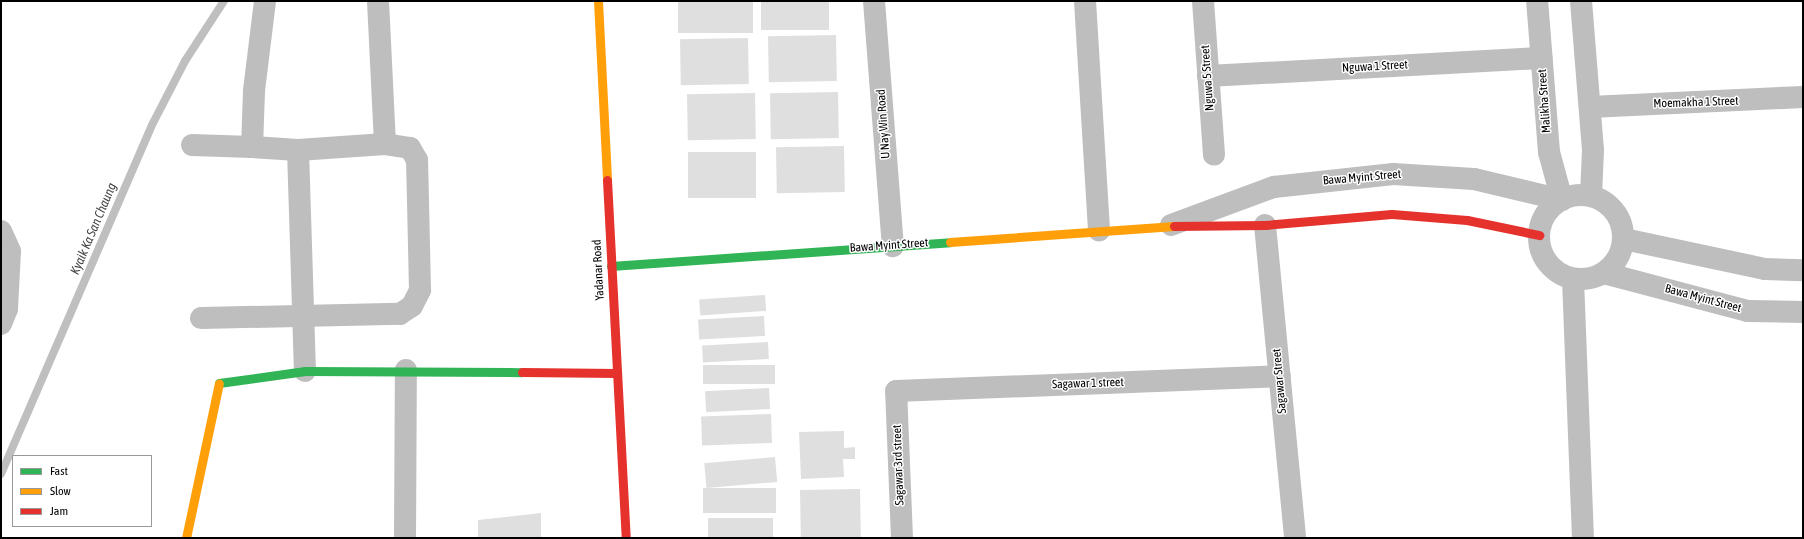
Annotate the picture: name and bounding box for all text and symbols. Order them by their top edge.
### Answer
street label: Nguwa 5 Street [1199,45,1217,111]
street label: Nguwa 1 Street [1342,58,1408,76]
street label: Malikha Street [1536,68,1554,134]
street label: U Nay Win Road [874,89,894,159]
street label: Moemakha 1 Street [1653,94,1739,112]
street label: Bawa Myint Street [1322,167,1402,189]
water label: Kyaik Ka San Chaung [68,181,120,277]
street label: Bawa Myint Street [849,236,929,256]
street label: Yadanar Road [590,239,608,301]
street label: Bawa Myint Street [1663,282,1743,316]
street label: Sagawar Street [1270,348,1290,414]
street label: Sagawar 1 street [1052,376,1124,392]
street label: Sagawar 3rd street [890,424,908,506]
legend [12,455,152,527]
text: Fast [50,464,68,478]
text: Slow [50,484,71,498]
text: Jam [50,504,68,518]

